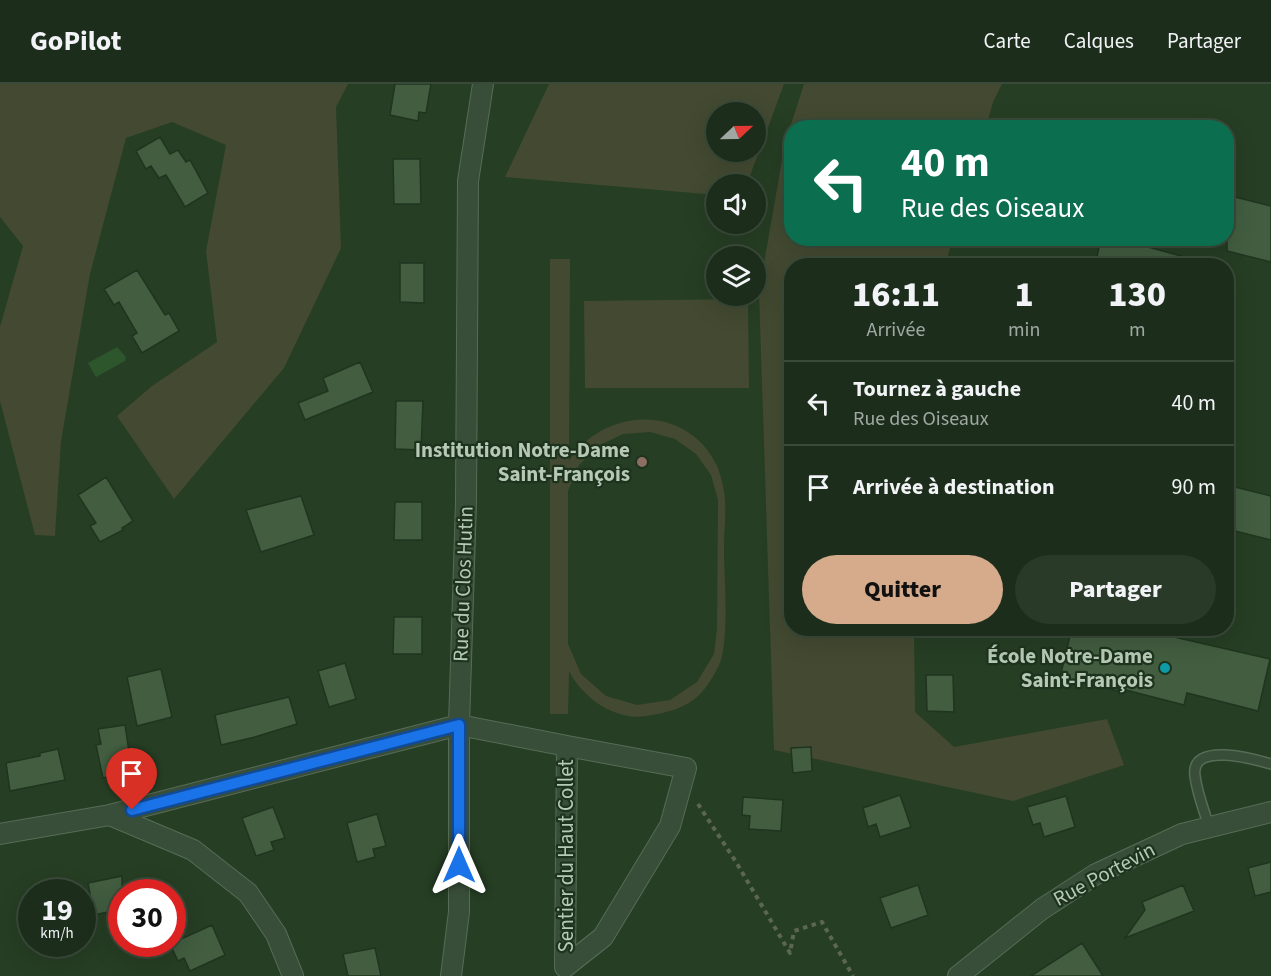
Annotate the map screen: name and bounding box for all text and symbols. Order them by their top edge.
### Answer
text: GoPilot [30,21,121,61]
text: Carte [984,26,1031,56]
text: Calques [1064,26,1134,56]
text: Partager [1167,26,1241,56]
north arrow [706,102,766,162]
map controls [706,102,766,306]
text: 40 m [901,133,990,193]
icon: left [802,144,880,222]
button: sound [706,174,766,234]
text: Rue des Oiseaux [901,189,1084,228]
button: layers [706,246,766,306]
text: 16:11 [852,269,940,320]
text: 1 [1015,269,1034,320]
text: 130 [1108,269,1166,320]
text: Arrivée [867,316,925,344]
text: min [1008,316,1040,344]
text: m [1129,316,1145,344]
text: Tournez à gauche [853,373,1021,405]
icon: left [802,387,835,420]
text: 40 m [1171,387,1216,419]
text: Rue des Oiseaux [853,405,989,433]
place label: Institution Notre‐Dame Saint‐François [415,435,630,489]
marker: Institution Notre‐Dame Saint‐François [635,455,649,469]
icon: arrive [802,471,835,504]
text: Arrivée à destination [853,471,1055,503]
text: 90 m [1171,471,1216,503]
street label: Rue du Clos Hutin [445,506,481,662]
button: Quitter [802,555,1003,624]
button: Partager [1015,555,1216,624]
place label: École Notre-Dame Saint-François [987,641,1153,695]
marker: École Notre-Dame Saint-François [1158,661,1172,675]
pin [106,748,157,810]
icon: arrive [115,757,148,790]
street label: Sentier du Haut Collet [551,760,581,952]
position arrow [427,833,491,897]
street label: Rue Portevin [1048,835,1160,913]
speed limit sign: 30 [108,879,186,957]
text: 19 [41,889,73,932]
text: km/h [40,923,74,944]

